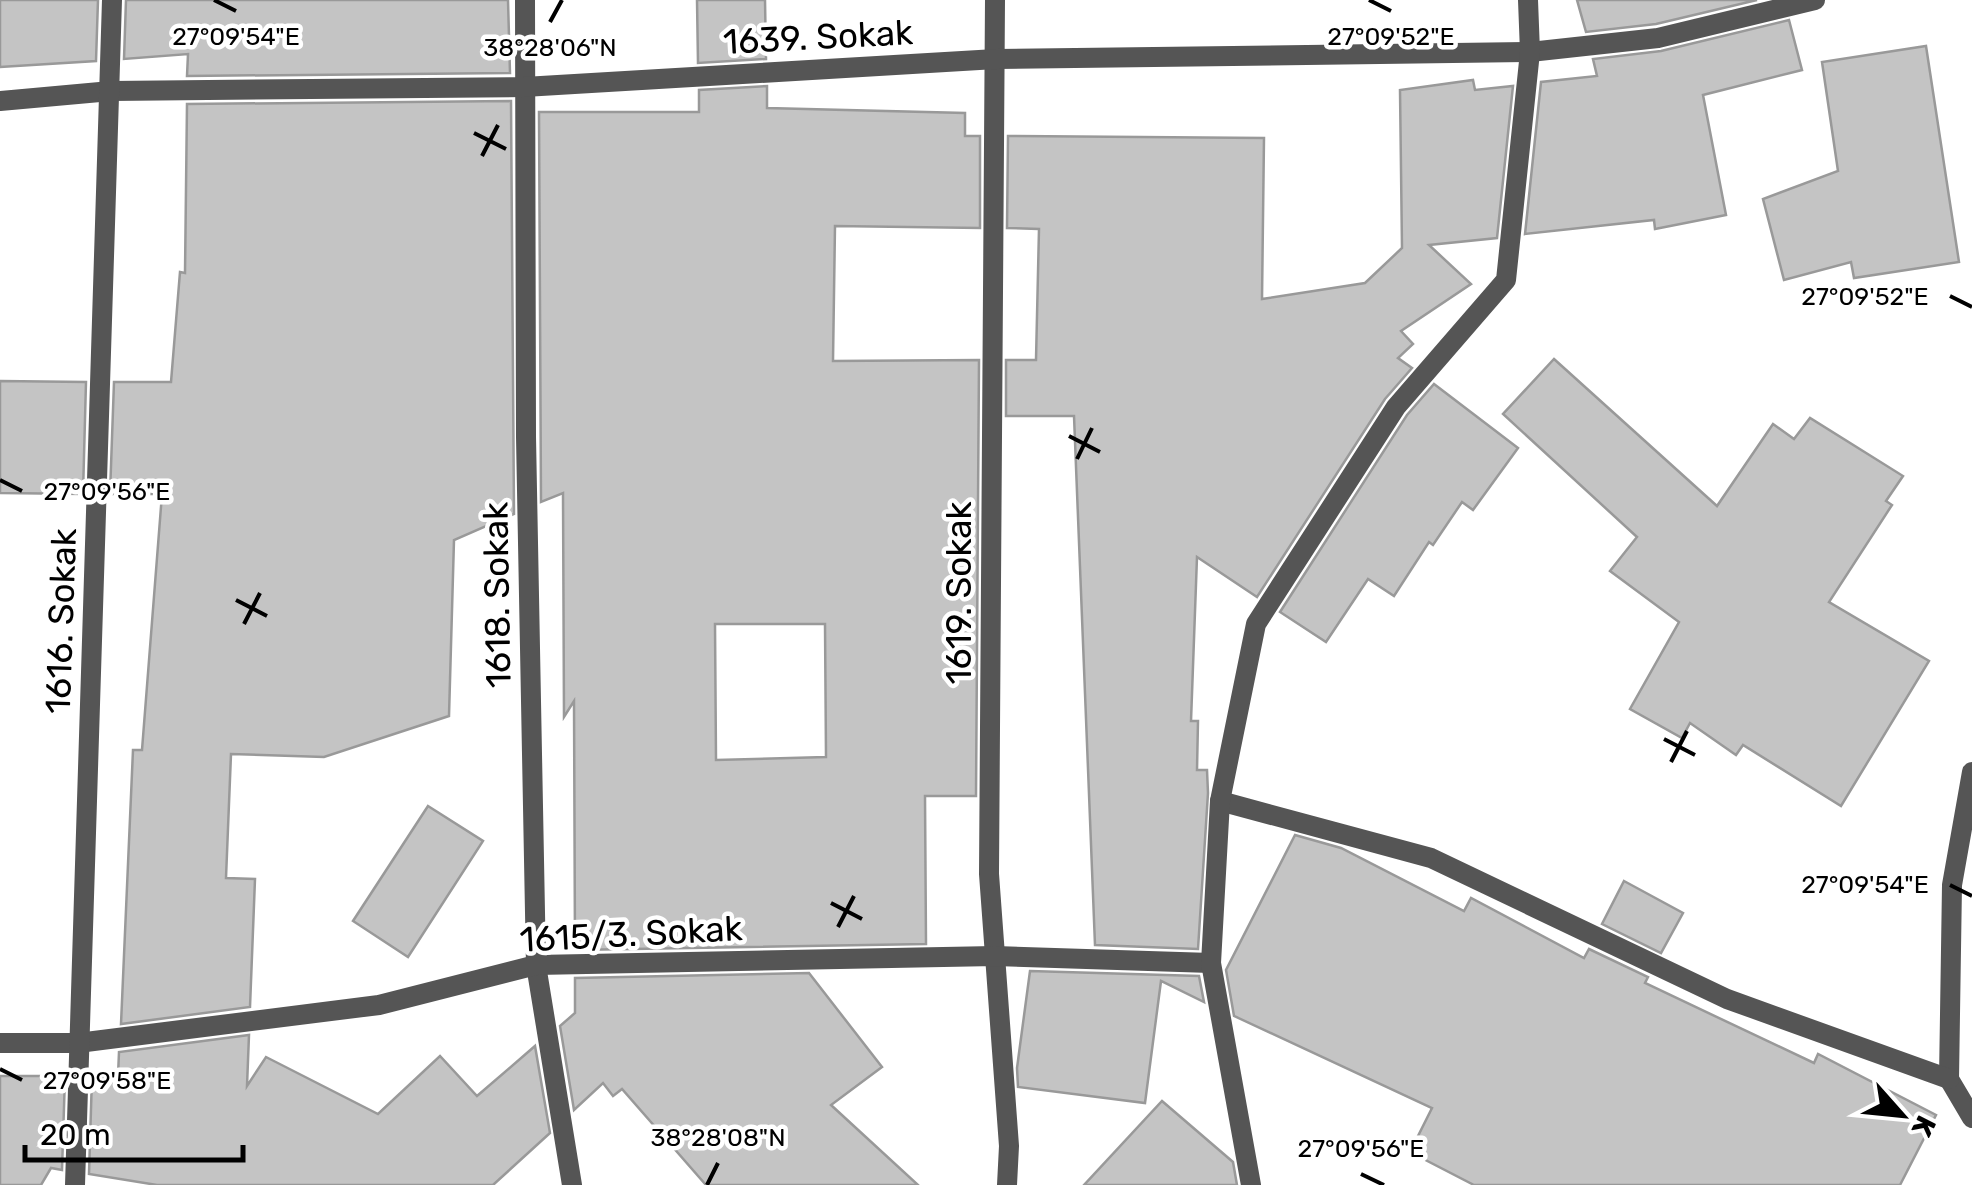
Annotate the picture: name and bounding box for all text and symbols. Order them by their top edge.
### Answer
street label: 1639. Sokak [722,11,914,63]
text: 27°09'54"E [172,22,300,51]
text: 27°09'52"E [1327,22,1455,51]
text: 38°28'06"N [483,33,617,62]
text: 27°09'52"E [1801,282,1929,311]
text: 27°09'56"E [44,477,170,506]
street label: 1618. Sokak [474,501,520,689]
street label: 1619. Sokak [938,501,980,685]
street label: 1616. Sokak [37,527,85,715]
text: 27°09'54"E [1801,870,1929,899]
street label: 1615/3. Sokak [518,907,744,961]
north arrow [1852,1065,1952,1165]
text: 27°09'58"E [43,1066,171,1095]
scale bar [25,1100,242,1162]
text: K [1905,1110,1943,1142]
text: 20 m [40,1117,111,1153]
text: 38°28'08"N [650,1123,786,1152]
text: 27°09'56"E [1298,1134,1424,1163]

